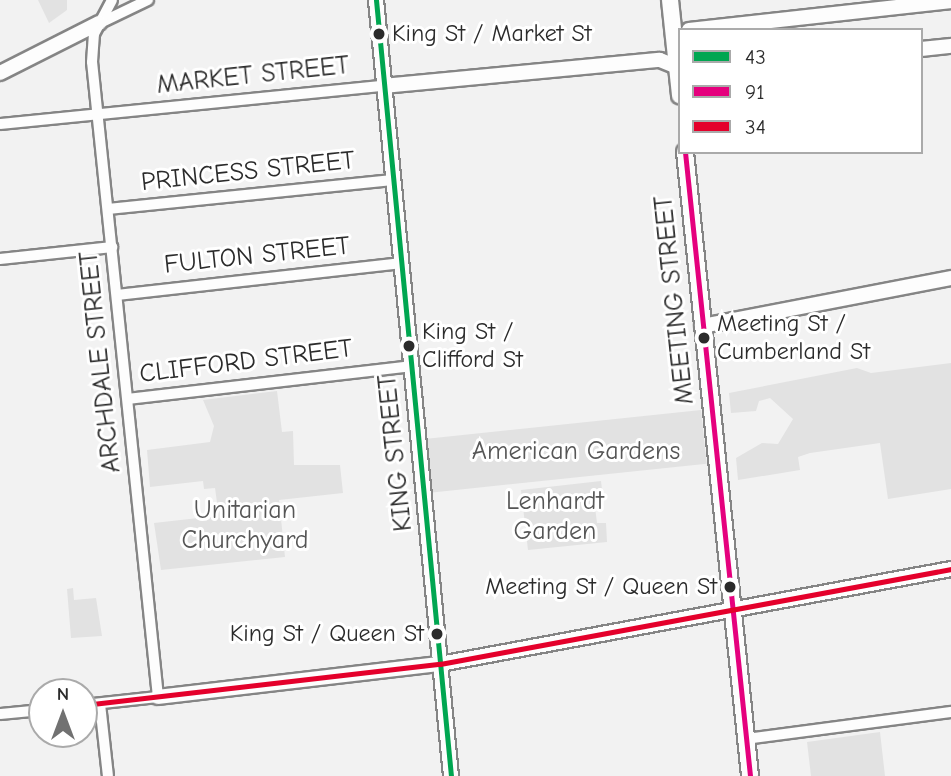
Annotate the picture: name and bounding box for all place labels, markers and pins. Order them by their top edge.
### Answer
place label: King St / Market St [392,20,592,48]
marker: King St / Market St [372,27,386,41]
place label: Meeting St / Cumberland St [717,310,870,366]
place label: King St / Clifford St [422,318,523,374]
marker: Meeting St / Cumberland St [697,331,711,345]
marker: King St / Clifford St [402,339,416,353]
place label: Meeting St / Queen St [485,573,717,601]
marker: Meeting St / Queen St [723,580,737,594]
place label: King St / Queen St [230,620,424,648]
marker: King St / Queen St [430,627,444,641]

